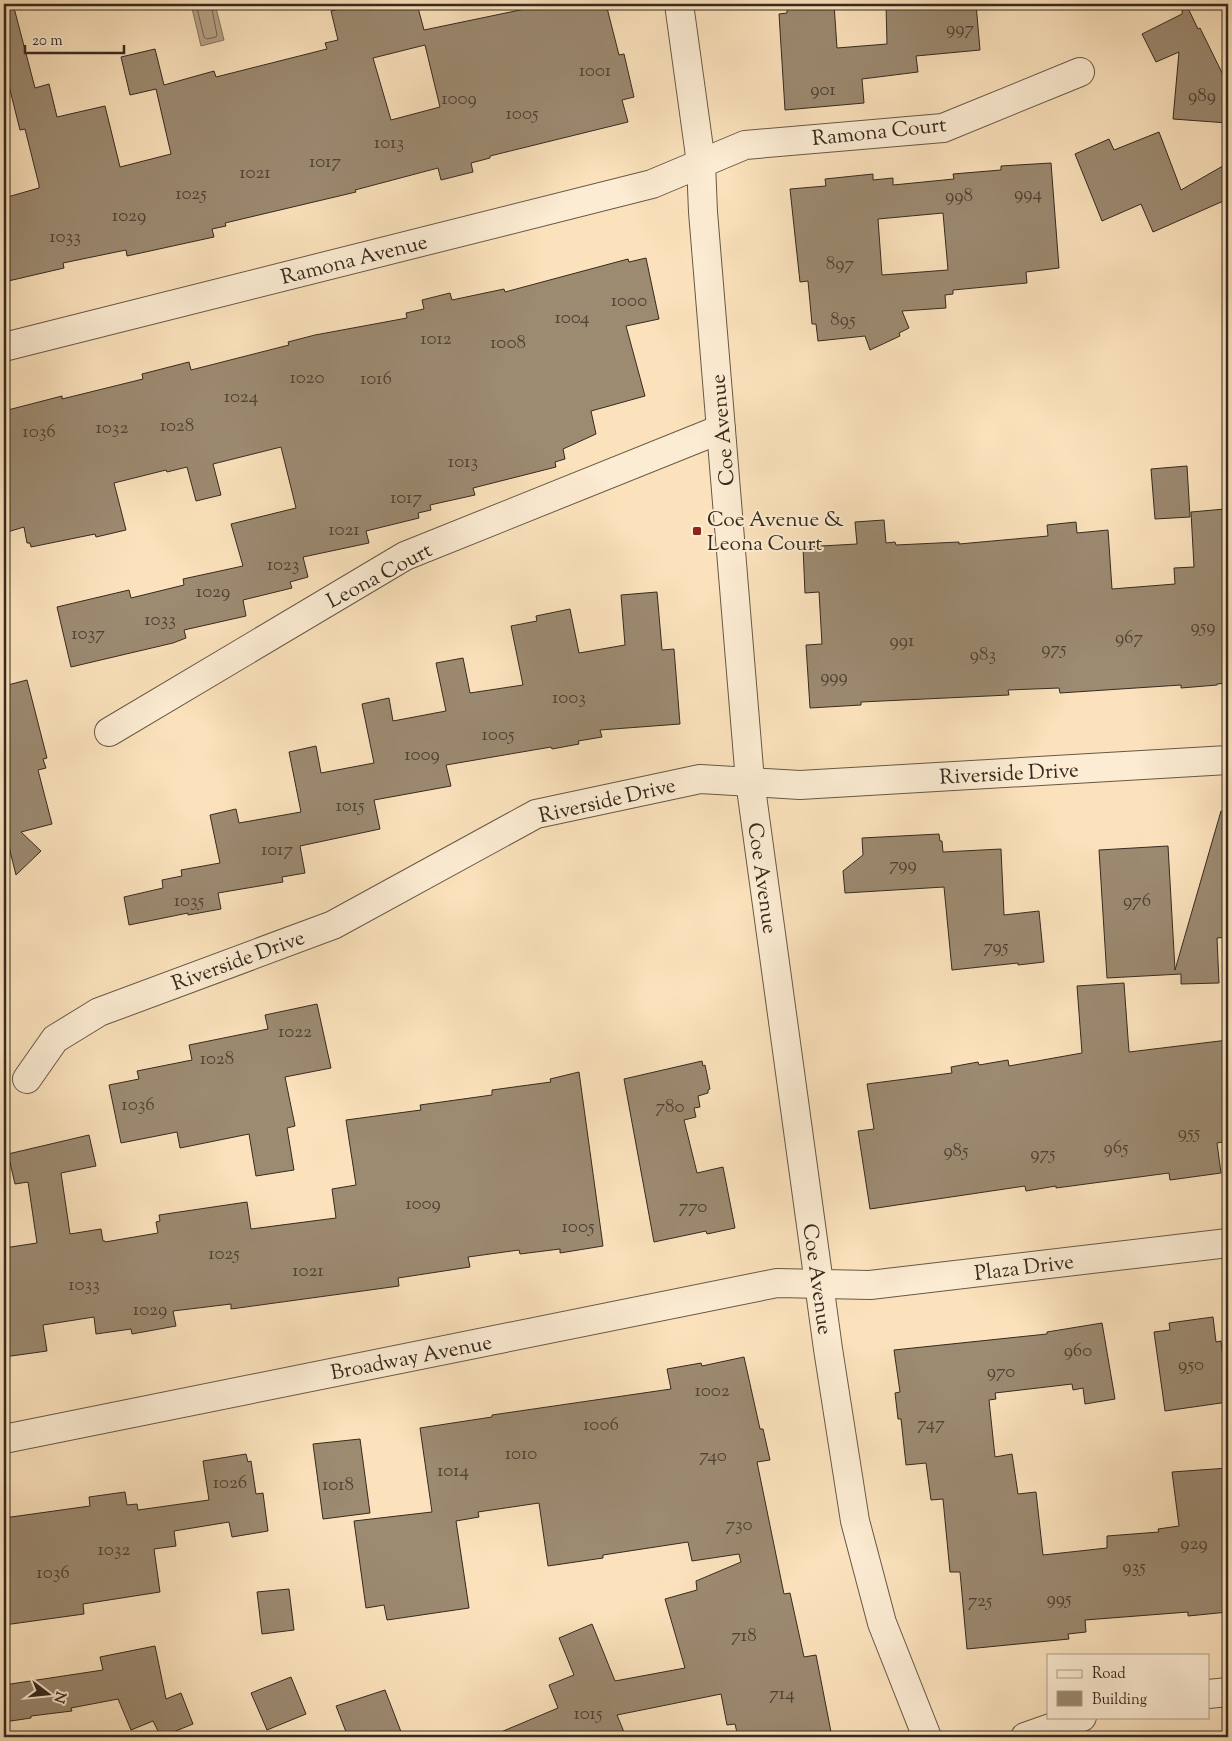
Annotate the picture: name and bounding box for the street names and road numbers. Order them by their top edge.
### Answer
street label: Ramona Court [811,111,948,155]
street label: Ramona Avenue [278,228,431,294]
street label: Coe Avenue [704,373,744,487]
street label: Leona Court [322,536,438,617]
street label: Riverside Drive [939,756,1080,794]
street label: Riverside Drive [536,772,679,832]
street label: Coe Avenue [738,821,784,936]
street label: Riverside Drive [168,924,309,1000]
street label: Coe Avenue [793,1222,839,1337]
street label: Plaza Drive [973,1248,1076,1290]
street label: Broadway Avenue [328,1329,495,1389]

